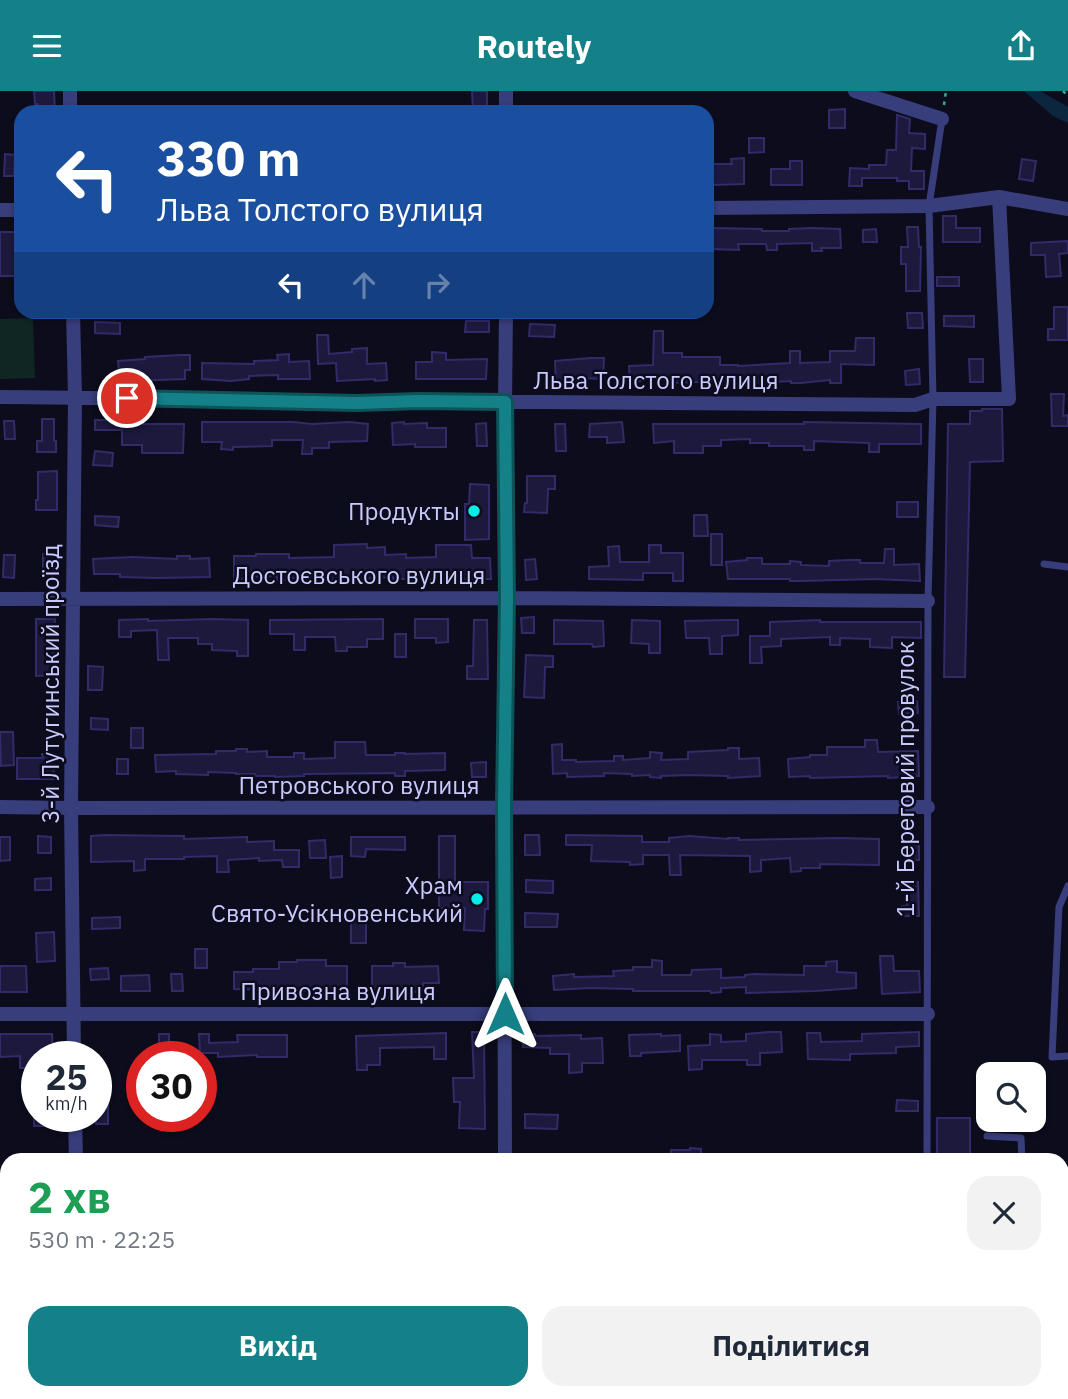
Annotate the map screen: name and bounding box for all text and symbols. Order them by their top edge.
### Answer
text: Routely [477,25,591,67]
icon: menu [28,27,66,65]
icon: share [1002,27,1040,65]
text: 330 m [157,126,301,189]
icon: left [42,133,133,224]
text: Льва Толстого вулиця [157,188,484,230]
icon: left [272,266,310,304]
icon: ahead [345,266,383,304]
icon: right [418,266,456,304]
street label: Льва Толстого вулиця [533,364,779,396]
pin [97,368,157,428]
icon: arrive [108,379,146,417]
place label: Продукты [348,495,460,527]
marker: Продукты [466,503,482,519]
street label: 3-й Лутугинський проїзд [34,544,66,824]
street label: Достоєвського вулиця [233,559,485,591]
street label: 1-й Береговий провулок [889,641,921,917]
street label: Петровського вулиця [238,769,480,801]
place label: Храм Свято-Усікновенський [211,869,463,929]
marker: Храм Свято-Усікновенський [469,891,485,907]
street label: Привозна вулиця [240,975,436,1007]
position arrow [468,977,542,1051]
speed limit sign: 30 [126,1041,217,1132]
text: 25 [45,1054,88,1100]
map controls [976,1062,1046,1132]
button: search [976,1062,1046,1132]
text: km/h [45,1092,88,1115]
text: 2 хв [28,1170,111,1225]
button: close [967,1176,1041,1250]
text: 530 m · 22:25 [28,1224,175,1254]
button: Вихід [28,1306,528,1386]
button: Поділитися [542,1306,1041,1386]

